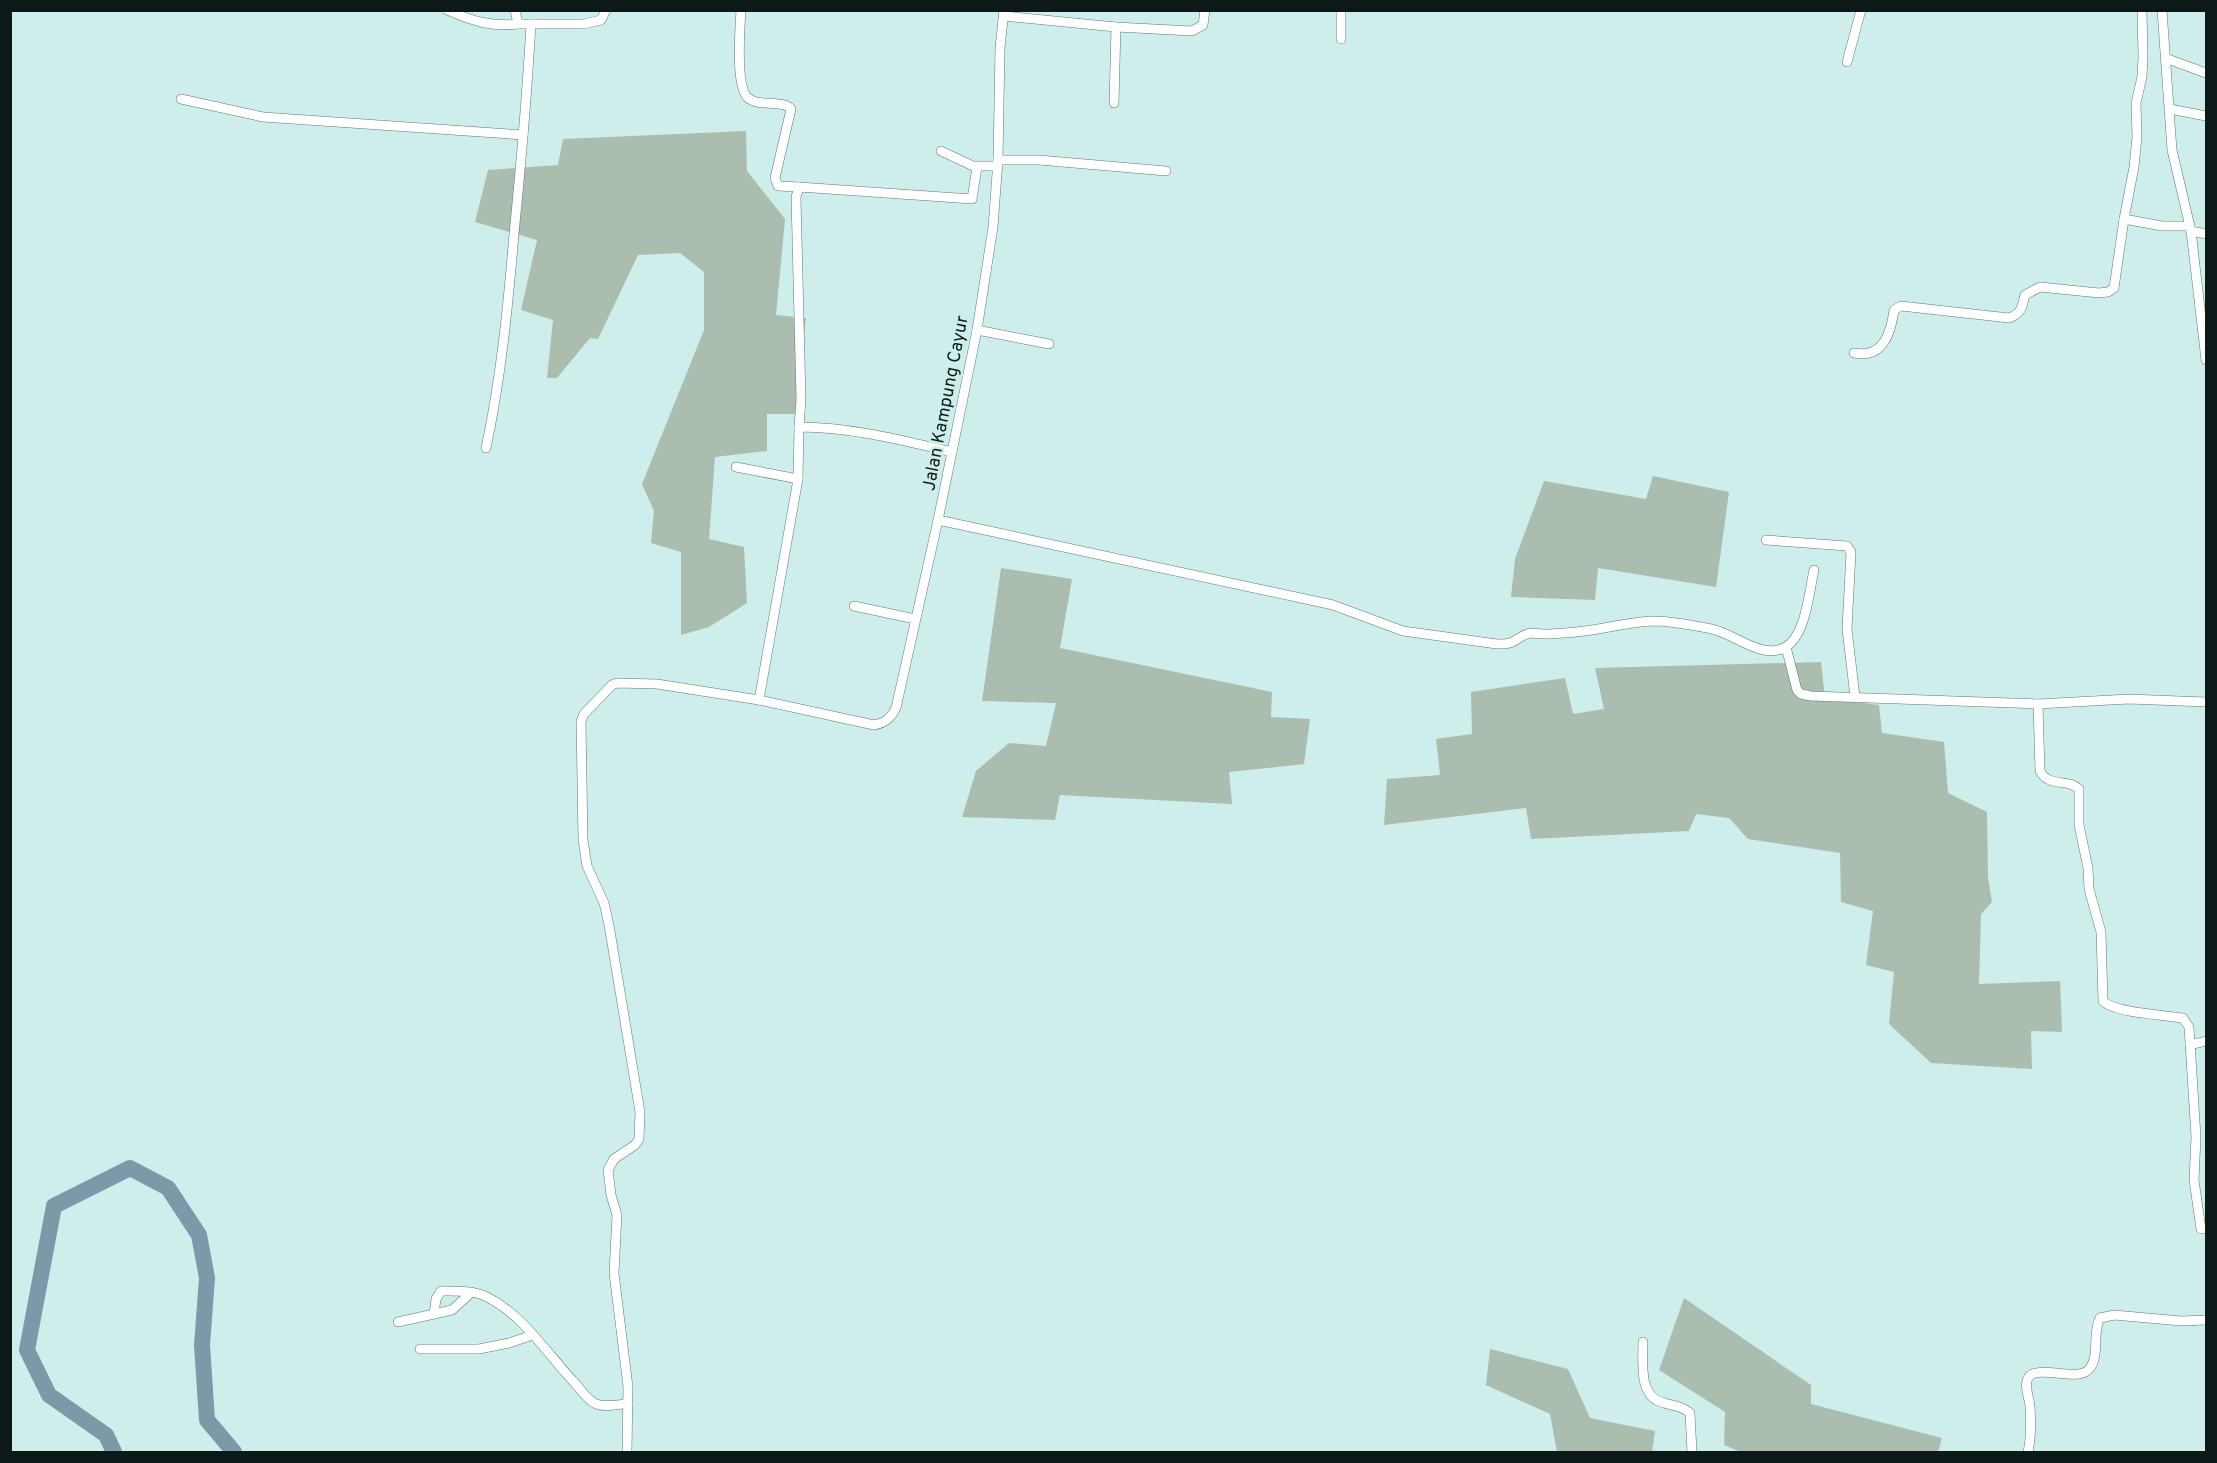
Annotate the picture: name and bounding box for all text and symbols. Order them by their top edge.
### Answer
street label: Jalan Kampung Cayur [918,314,975,493]

